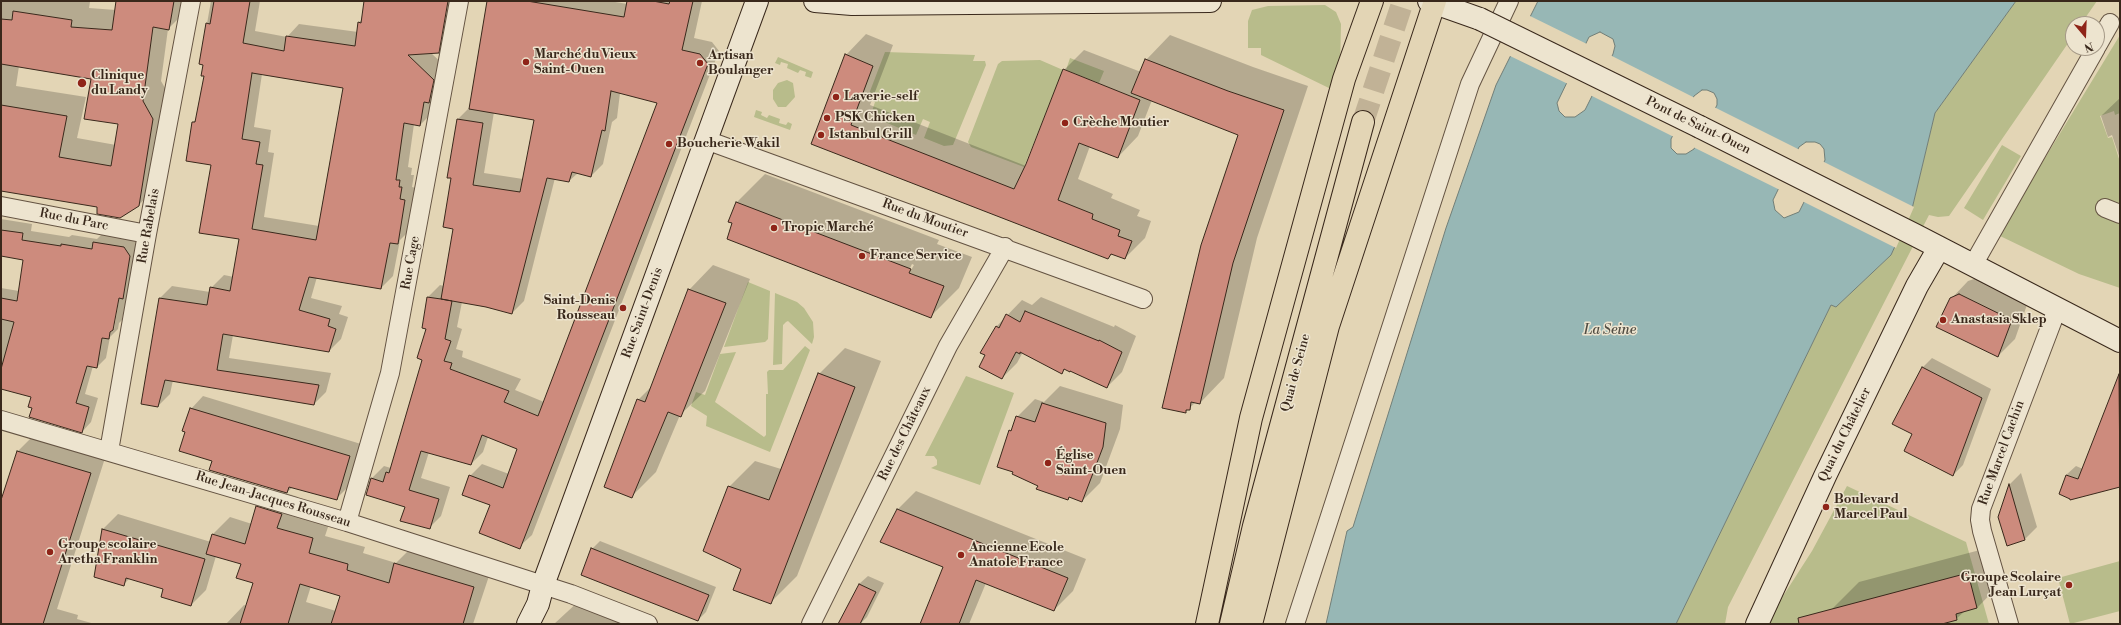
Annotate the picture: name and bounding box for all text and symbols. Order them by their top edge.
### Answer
north arrow [2065,16,2105,56]
text: N [2082,38,2095,54]
place label: Marché du Vieux Saint-Ouen [534,47,636,78]
place label: Artisan Boulanger [708,48,774,79]
marker: Marché du Vieux Saint-Ouen [521,57,531,67]
marker: Artisan Boulanger [695,58,705,68]
place label: Clinique du Landy [91,68,148,99]
marker: Clinique du Landy [76,77,88,89]
place label: Laverie-self [844,89,917,105]
marker: Laverie-self [831,92,841,102]
street label: Pont de Saint-Ouen [1643,94,1753,158]
place label: PSK Chicken [835,110,915,126]
marker: PSK Chicken [822,113,832,123]
place label: Crèche Moutier [1073,115,1169,131]
marker: Crèche Moutier [1060,118,1070,128]
place label: Istanbul Grill [829,127,912,143]
marker: Istanbul Grill [816,130,826,140]
place label: Boucherie Wakil [677,136,780,152]
marker: Boucherie Wakil [664,139,674,149]
street label: Rue Rabelais [135,187,163,265]
street label: Rue du Moutier [880,196,970,242]
street label: Rue du Parc [38,206,110,234]
place label: Tropic Marché [782,220,873,236]
marker: Tropic Marché [769,223,779,233]
street label: Rue Cage [399,235,423,291]
place label: France Service [870,248,962,264]
marker: France Service [857,251,867,261]
street label: Rue Saint-Denis [619,265,667,361]
place label: Saint-Denis Rousseau [544,293,615,324]
marker: Saint-Denis Rousseau [618,303,628,313]
place label: Anastasia Sklep [1951,312,2047,328]
marker: Anastasia Sklep [1938,315,1948,325]
water label: La Seine [1584,323,1636,339]
street label: Quai de Seine [1278,332,1314,414]
street label: Rue des Châteaux [875,384,935,484]
street label: Quai du Châtelier [1815,385,1875,485]
street label: Rue Marcel Cachin [1976,398,2028,508]
place label: Église Saint-Ouen [1056,448,1126,479]
marker: Église Saint-Ouen [1043,458,1053,468]
street label: Rue Jean-Jacques Rousseau [194,469,352,531]
place label: Boulevard Marcel Paul [1834,492,1907,523]
marker: Boulevard Marcel Paul [1821,502,1831,512]
place label: Groupe scolaire Aretha Franklin [58,537,157,568]
place label: Ancienne Ecole Anatole France [969,540,1064,571]
marker: Groupe scolaire Aretha Franklin [45,547,55,557]
marker: Ancienne Ecole Anatole France [956,550,966,560]
place label: Groupe Scolaire Jean Lurçat [1961,570,2061,601]
marker: Groupe Scolaire Jean Lurçat [2064,580,2074,590]

